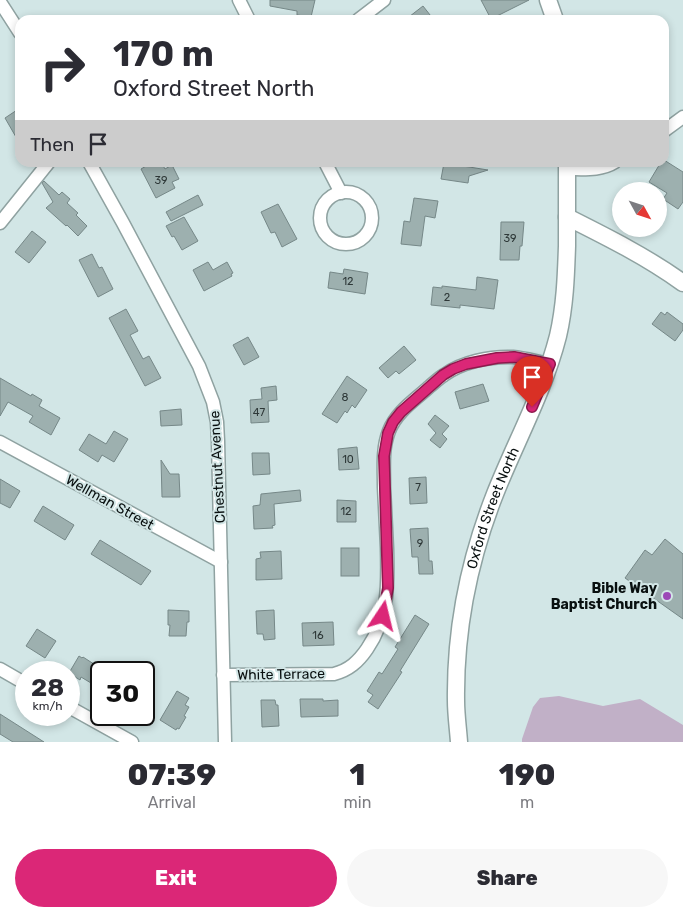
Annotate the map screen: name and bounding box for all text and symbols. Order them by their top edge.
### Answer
text: 170 m [113,33,214,75]
icon: right [30,35,95,100]
text: Oxford Street North [113,75,314,102]
icon: arrive [84,130,112,158]
text: Then [30,133,74,156]
house number: 39 [154,174,168,187]
north arrow [612,182,668,238]
map controls [612,182,667,237]
house number: 39 [503,232,517,245]
house number: 12 [342,275,354,288]
house number: 2 [444,291,450,304]
pin [511,356,553,407]
icon: arrive [518,363,546,391]
house number: 8 [342,391,349,404]
house number: 47 [253,406,265,419]
street label: Chestnut Avenue [206,410,229,524]
street label: Oxford Street North [464,445,523,571]
house number: 10 [342,453,354,466]
street label: Wellman Street [63,471,157,534]
house number: 7 [415,481,421,494]
house number: 12 [340,505,352,518]
house number: 9 [417,537,423,550]
place label: Bible Way Baptist Church [551,580,658,613]
position arrow [356,589,408,641]
marker: Bible Way Baptist Church [661,590,673,602]
house number: 16 [312,629,324,642]
speed limit sign: 30 [90,661,155,726]
street label: White Terrace [237,665,325,684]
text: 28 [31,673,64,702]
text: km/h [33,699,62,713]
text: 07:39 [128,757,216,793]
text: 1 [350,757,365,793]
text: 190 [499,757,555,793]
text: Arrival [148,793,196,812]
text: min [344,793,371,812]
text: m [520,793,534,812]
button: Exit [15,849,337,907]
button: Share [347,849,668,907]

